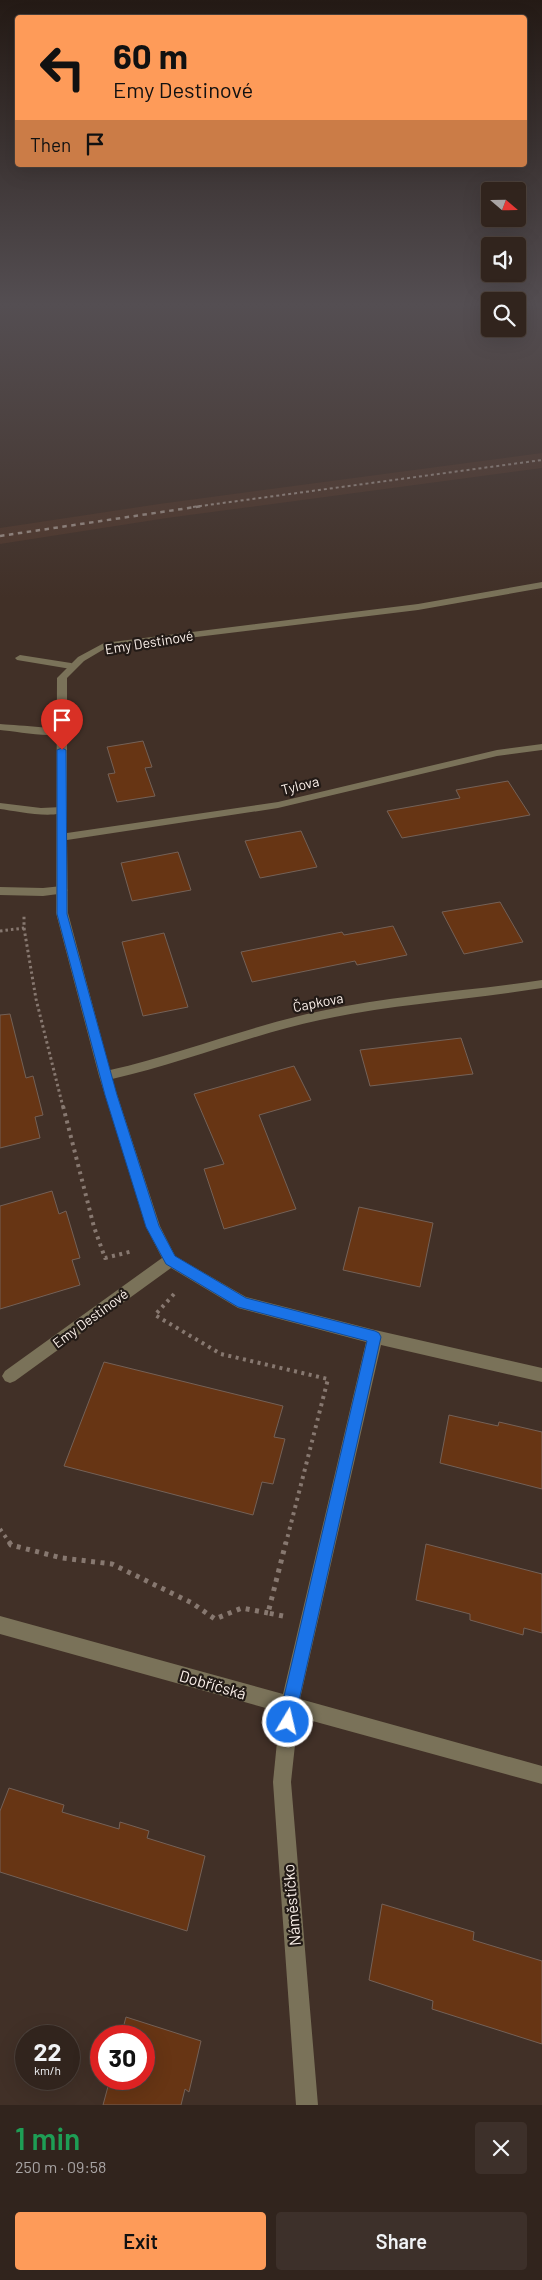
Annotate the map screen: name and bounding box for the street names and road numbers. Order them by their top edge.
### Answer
street label: Emy Destinové [104,627,194,657]
street label: Tylova [279,772,321,798]
street label: Čapkova [291,989,345,1015]
street label: Emy Destinové [49,1285,131,1351]
street label: Dobříčská [177,1665,249,1703]
street label: Náměstíčko [278,1863,304,1947]

